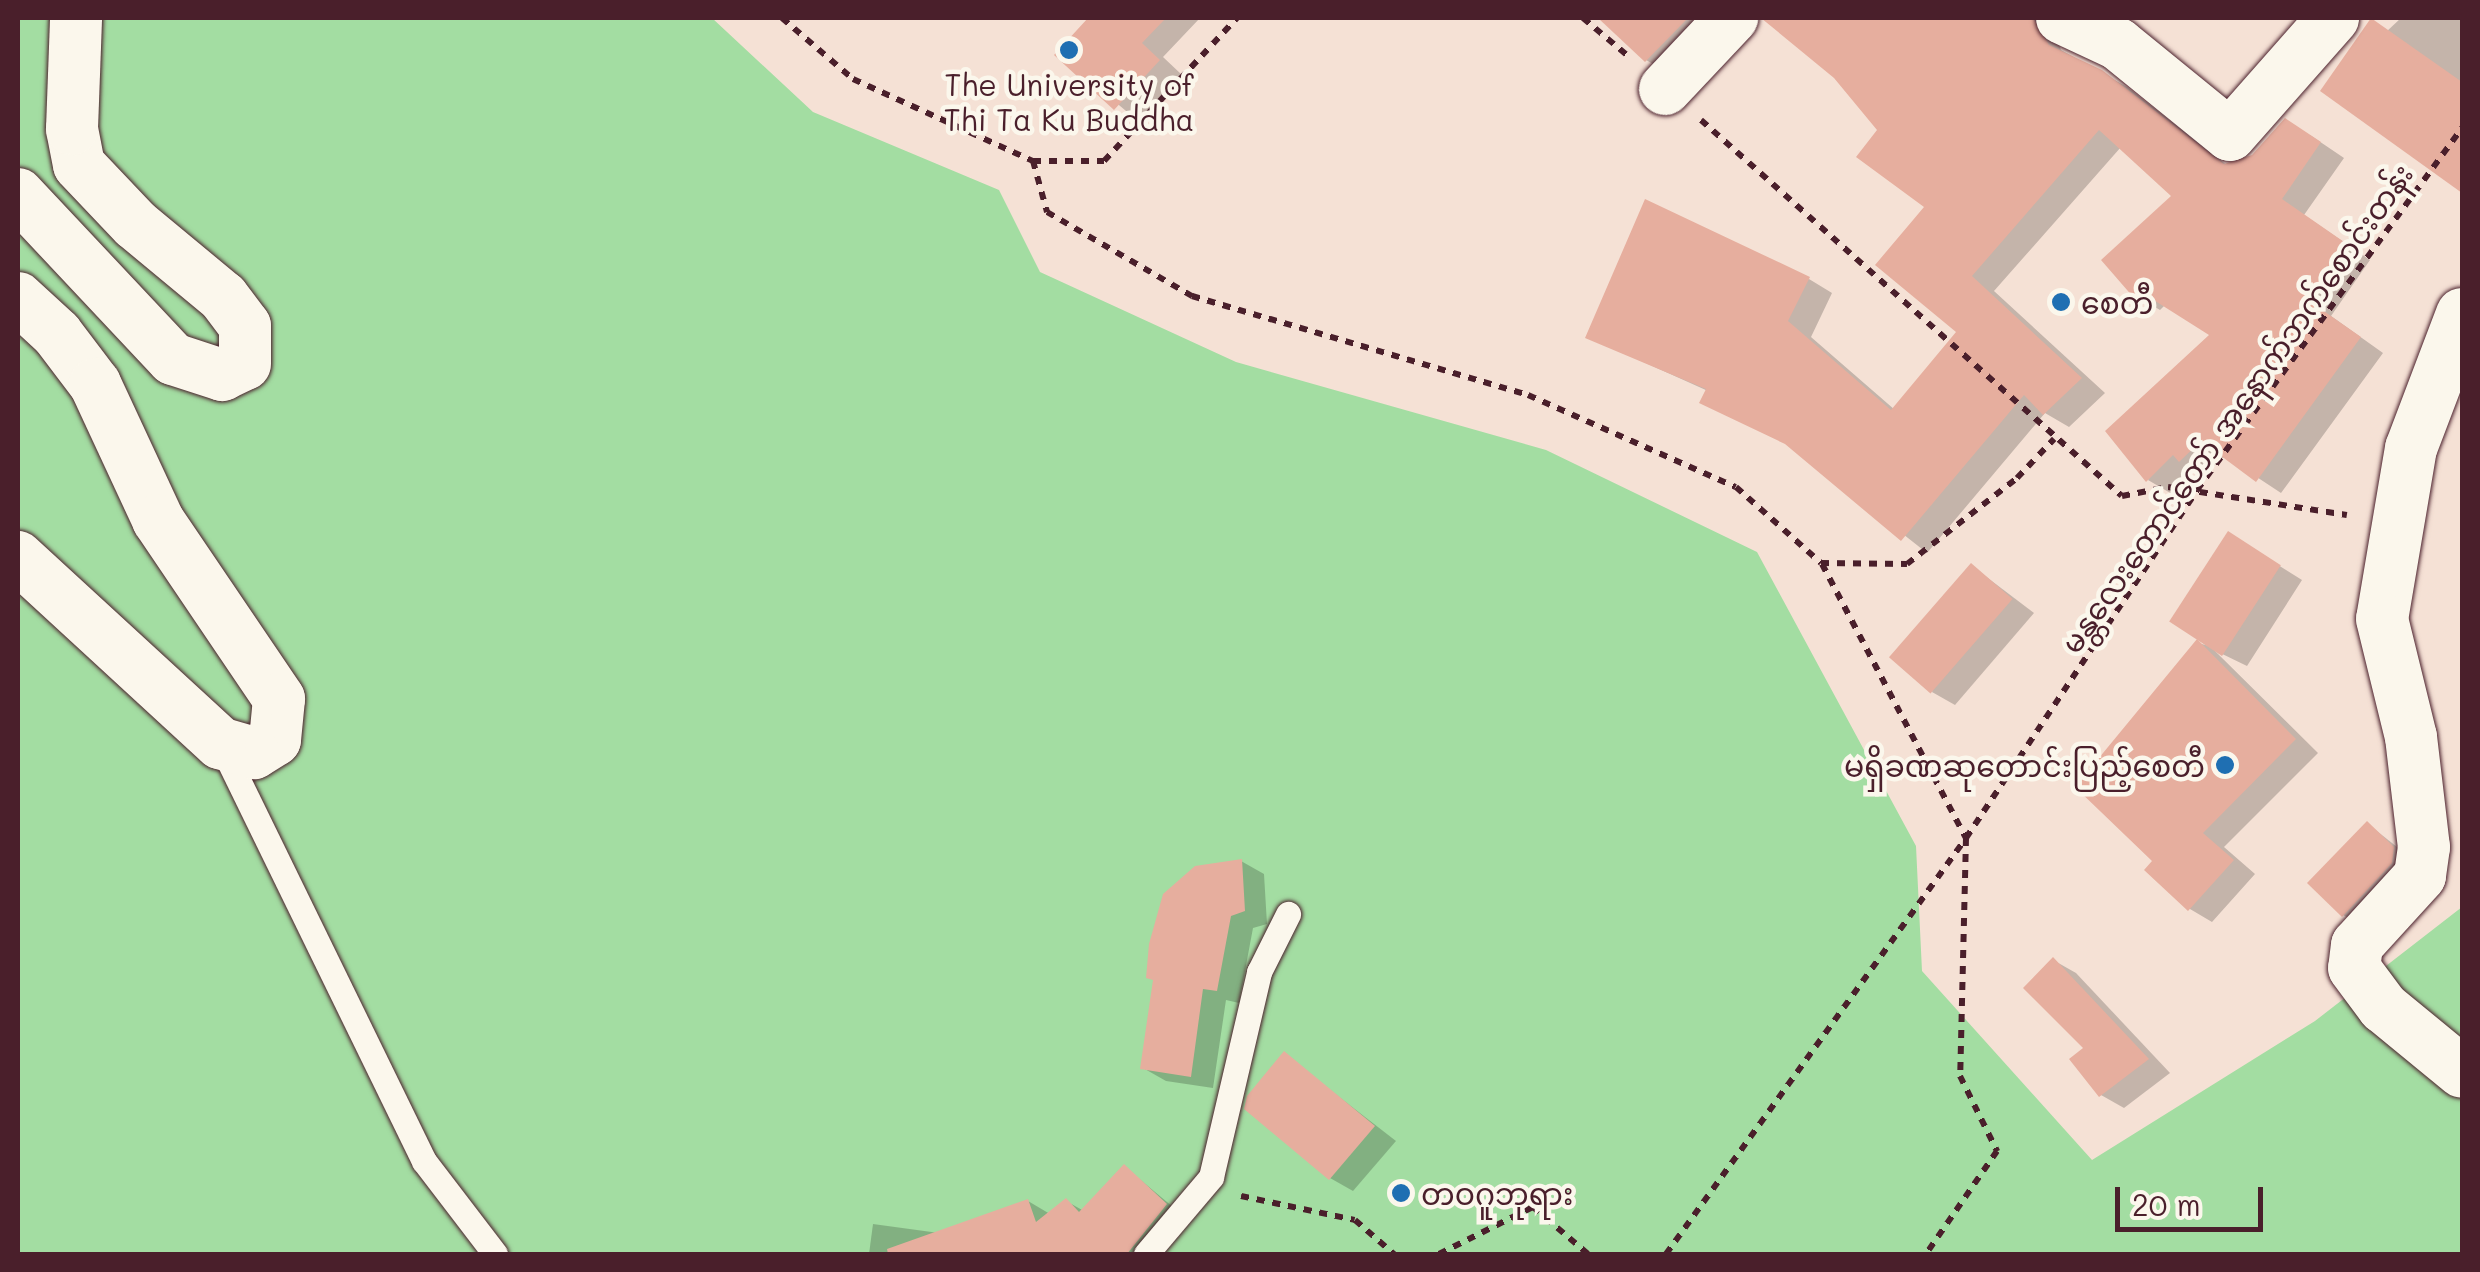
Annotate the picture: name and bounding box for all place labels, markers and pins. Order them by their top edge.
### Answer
marker: The University of Thi Ta Ku Buddha [1058,39,1080,61]
place label: The University of Thi Ta Ku Buddha [944,66,1194,136]
place label: စေတီ [2081,284,2153,320]
marker: စေတီ [2050,291,2072,313]
place label: မရှိခဏဆုတောင်းပြည့်စေတီ [1844,747,2205,783]
marker: မရှိခဏဆုတောင်းပြည့်စေတီ [2214,754,2236,776]
place label: တဝဂူဘုရား [1421,1175,1573,1211]
marker: တဝဂူဘုရား [1390,1182,1412,1204]

